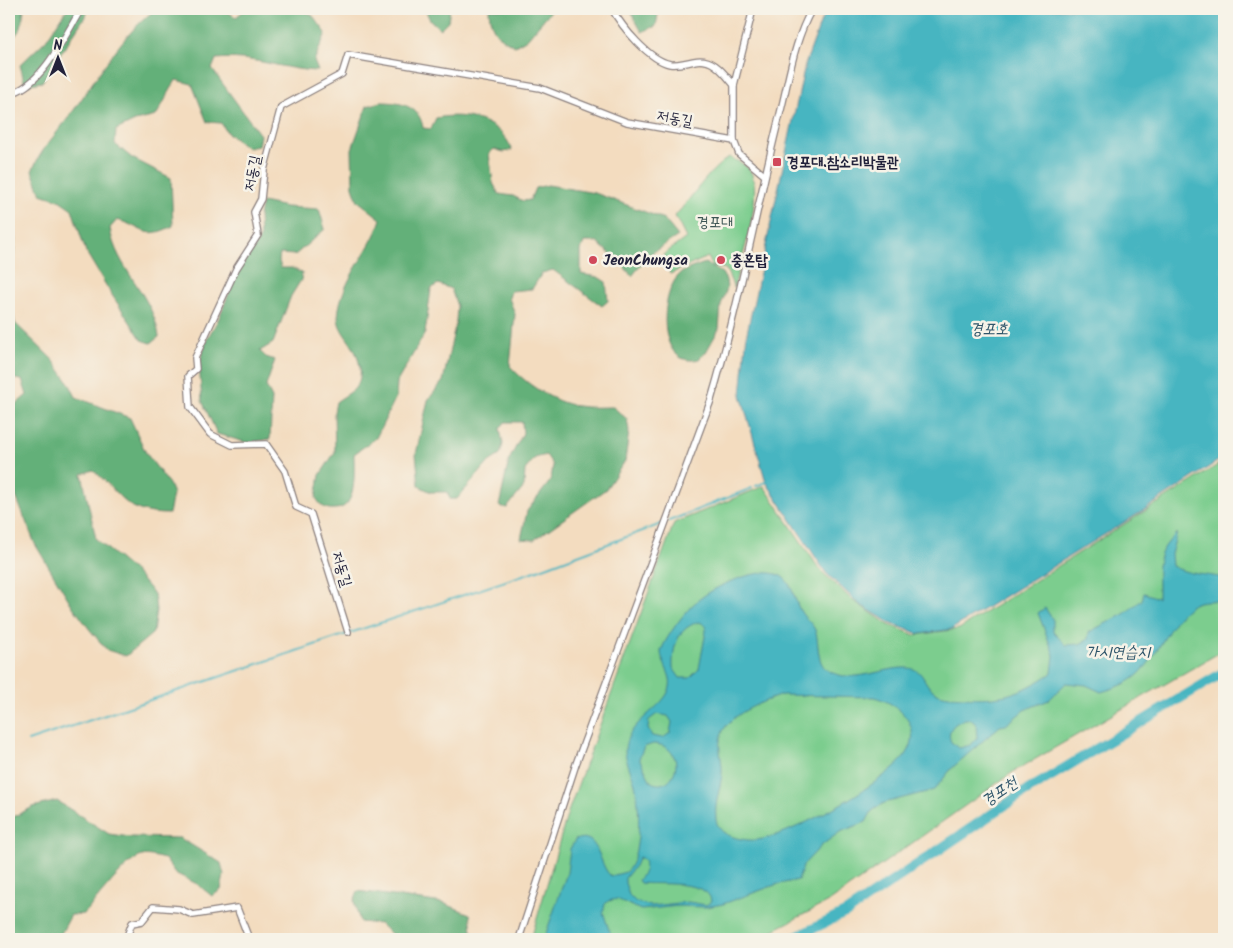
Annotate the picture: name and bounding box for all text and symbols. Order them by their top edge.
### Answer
north arrow [32,32,82,82]
text: N [54,35,63,57]
street label: 저동길 [655,104,695,134]
place label: 경포대.참소리박물관 [787,151,899,175]
street label: 저동길 [238,153,268,193]
marker: 경포대.참소리박물관 [771,156,783,168]
park label: 경포대 [697,211,733,235]
place label: JeonChungsa [603,249,688,273]
place label: 충혼탑 [731,249,768,273]
marker: JeonChungsa [587,254,599,266]
marker: 충혼탑 [715,254,727,266]
water label: 경포호 [970,317,1008,342]
street label: 저동길 [324,548,358,590]
water label: 가시연습지 [1086,640,1152,665]
water label: 경포천 [977,770,1025,813]

